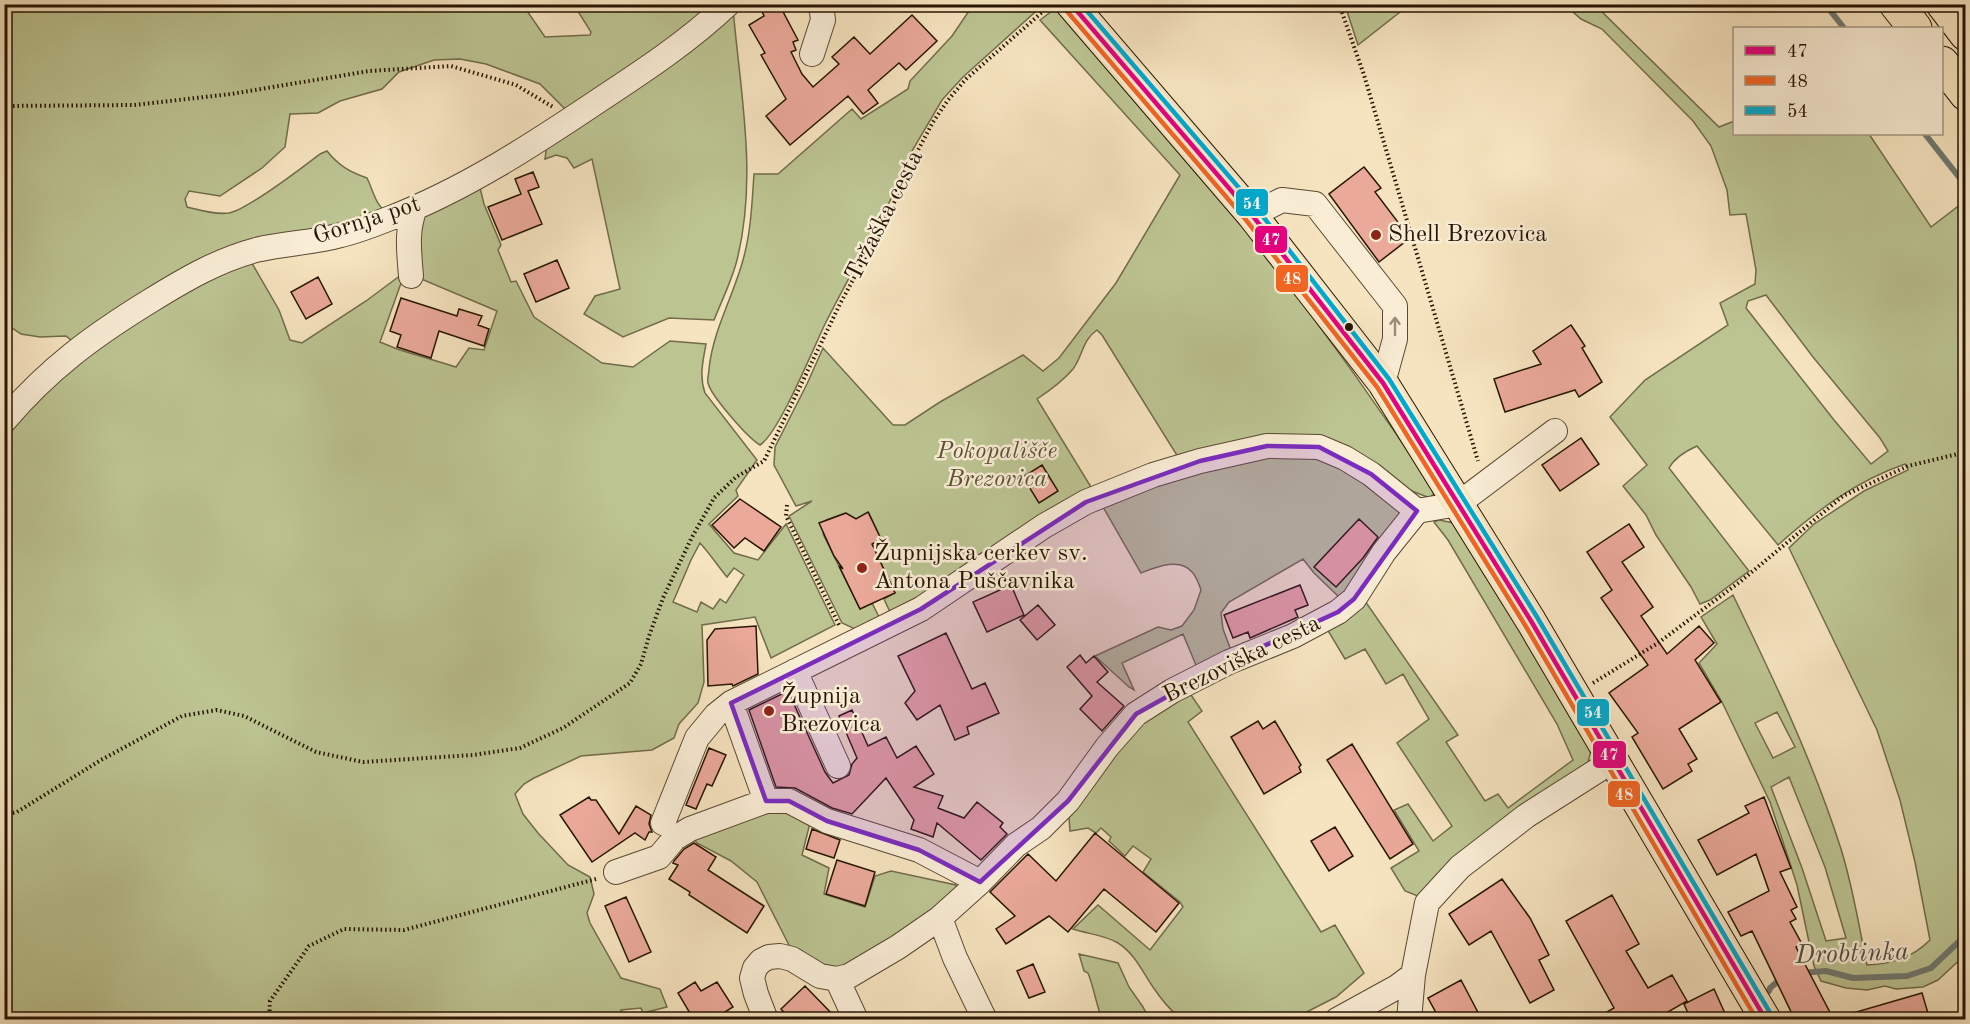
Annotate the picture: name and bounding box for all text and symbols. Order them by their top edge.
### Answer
legend [1733,27,1943,135]
text: 47 [1787,43,1808,61]
text: 48 [1787,73,1808,91]
text: 54 [1787,103,1808,121]
street label: Tržaška cesta [842,147,928,285]
line badge: 54 [1235,188,1269,217]
street label: Gornja pot [311,192,423,250]
text: 54 [1243,197,1261,213]
place label: Shell Brezovica [1388,223,1547,247]
line badge: 47 [1254,225,1288,254]
marker: Shell Brezovica [1369,228,1383,242]
text: 47 [1262,233,1280,249]
line badge: 48 [1275,264,1309,293]
text: 48 [1283,272,1301,288]
one-way arrow [1389,316,1401,336]
unlabelled marker [1343,321,1355,333]
park label: Pokopališče Brezovica [936,440,1057,492]
place label: Župnijska cerkev sv. Antona Puščavnika [874,538,1088,594]
marker: Župnijska cerkev sv. Antona Puščavnika [855,561,869,575]
street label: Brezoviška cesta [1160,612,1325,708]
place label: Župnija Brezovica [781,681,882,737]
line badge: 54 [1576,698,1610,727]
marker: Župnija Brezovica [762,704,776,718]
text: 54 [1584,706,1602,722]
line badge: 47 [1592,740,1627,769]
text: 47 [1600,748,1618,764]
line badge: 48 [1607,780,1641,808]
text: 48 [1615,788,1633,804]
water label: Drobtinka [1794,939,1909,969]

